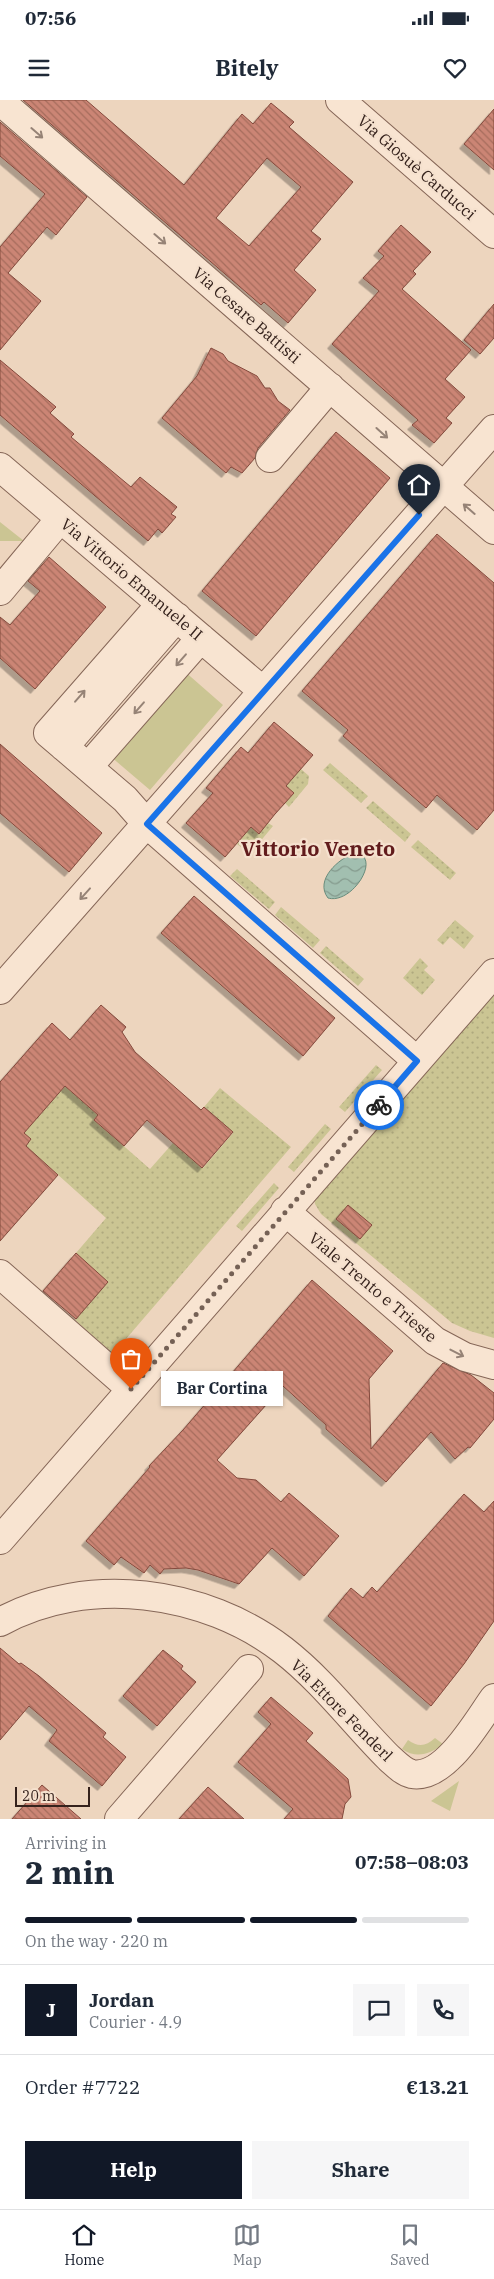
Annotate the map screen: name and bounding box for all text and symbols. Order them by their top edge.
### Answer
text: 07:56 [25,6,76,30]
text: Bitely [215,53,279,82]
icon: menu [25,54,53,82]
icon: heart [441,54,469,82]
street label: Via Giosuè Carducci [354,110,480,224]
one-way arrow [30,127,43,139]
one-way arrow [153,234,166,245]
street label: Via Cesare Battisti [189,263,305,367]
one-way arrow [376,428,389,439]
pin [398,464,440,515]
icon: home [405,471,433,499]
one-way arrow [463,503,476,514]
street label: Via Vittorio Emanuele II [57,514,207,644]
one-way arrow [175,654,187,667]
one-way arrow [74,690,86,703]
one-way arrow [133,702,145,715]
district label: Vittorio Veneto [241,834,395,862]
one-way arrow [79,887,91,900]
courier [354,1080,404,1130]
icon: bike [365,1091,393,1119]
street label: Viale Trento e Trieste [305,1228,441,1346]
pin [110,1338,152,1389]
icon: bag [117,1345,145,1373]
one-way arrow [449,1349,464,1358]
callout: Bar Cortina [161,1372,284,1406]
text: Bar Cortina [176,1378,268,1398]
street label: Via Ettore Fenderl [287,1655,397,1765]
scale bar [15,1784,90,1807]
text: 20 m [22,1787,55,1805]
text: Arriving in [25,1833,107,1853]
text: 07:58–08:03 [355,1850,469,1874]
text: 2 min [25,1851,115,1893]
text: On the way · 220 m [25,1931,168,1951]
button: chat [353,1984,405,2036]
button: phone [417,1984,469,2036]
text: Jordan [89,1988,154,2012]
text: J [46,1998,56,2022]
text: Courier · 4.9 [89,2012,182,2032]
text: Order #7722 [25,2075,140,2099]
text: €13.21 [406,2075,469,2099]
button: Help [25,2141,242,2199]
button: Share [252,2141,469,2199]
tab: Home [64,2221,104,2269]
tab: Map [233,2221,261,2269]
tab: Saved [390,2221,430,2269]

